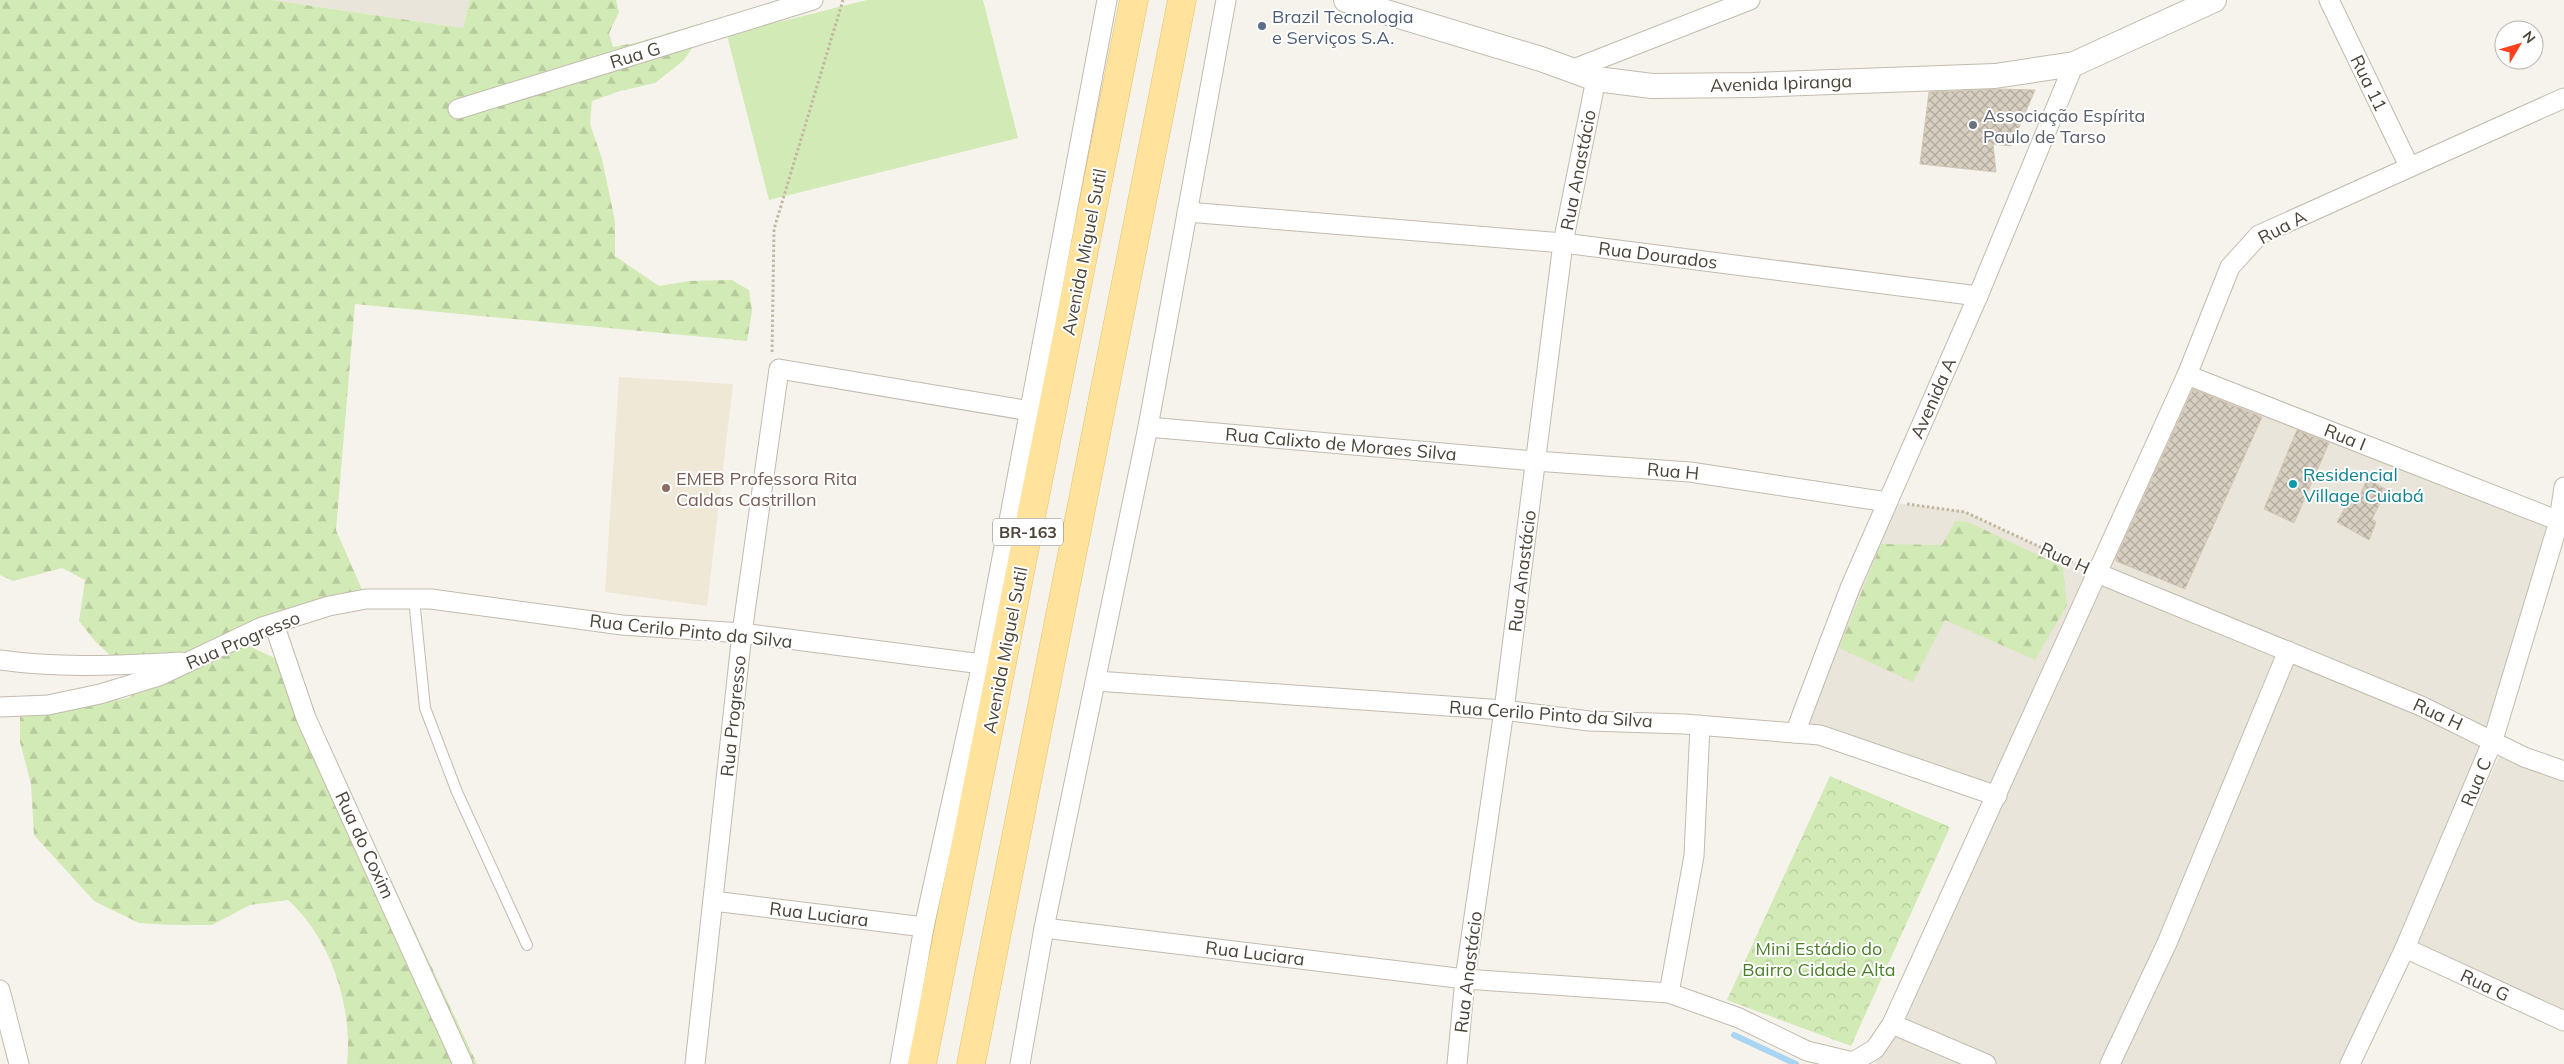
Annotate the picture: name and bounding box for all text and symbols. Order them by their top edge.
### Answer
place label: Brazil Tecnologia e Serviços S.A. [1272,5,1414,49]
marker: Brazil Tecnologia e Serviços S.A. [1256,20,1268,32]
north arrow [2494,20,2544,70]
text: N [2519,27,2540,47]
street label: Rua G [607,36,663,74]
street label: Rua 11 [2346,51,2392,115]
street label: Avenida Ipiranga [1709,69,1853,97]
place label: Associação Espírita Paulo de Tarso [1983,104,2145,148]
street label: Rua Anastácio [1555,108,1601,232]
marker: Associação Espírita Paulo de Tarso [1967,119,1979,131]
street label: Avenida Miguel Sutil [1057,167,1111,337]
street label: Rua A [2254,205,2310,249]
street label: Rua Dourados [1597,236,1719,274]
street label: Avenida A [1905,354,1961,442]
street label: Rua I [2321,418,2369,456]
street label: Rua Calixto de Moraes Silva [1224,422,1458,466]
street label: Rua H [1646,457,1700,485]
place label: Residencial Village Cuiabá [2303,463,2424,507]
place label: EMEB Professora Rita Caldas Castrillon [676,467,857,511]
marker: Residencial Village Cuiabá [2287,478,2299,490]
marker: EMEB Professora Rita Caldas Castrillon [660,482,672,494]
street label: Rua Anastácio [1503,509,1541,633]
road number: BR-163 [993,518,1063,546]
street label: Rua H [2037,537,2093,579]
street label: Avenida Miguel Sutil [978,565,1032,735]
street label: Rua Progresso [182,606,304,674]
street label: Rua Cerilo Pinto da Silva [588,609,794,653]
street label: Rua Progresso [715,654,751,778]
street label: Rua H [2410,693,2466,735]
street label: Rua Cerilo Pinto da Silva [1449,695,1653,733]
street label: Rua C [2456,754,2496,810]
street label: Rua do Coxim [330,788,400,902]
street label: Rua Luciara [768,897,870,931]
street label: Rua Anastácio [1449,910,1487,1034]
street label: Rua Luciara [1204,936,1306,970]
park label: Mini Estádio do Bairro Cidade Alta [1742,937,1896,981]
street label: Rua G [2457,964,2513,1006]

